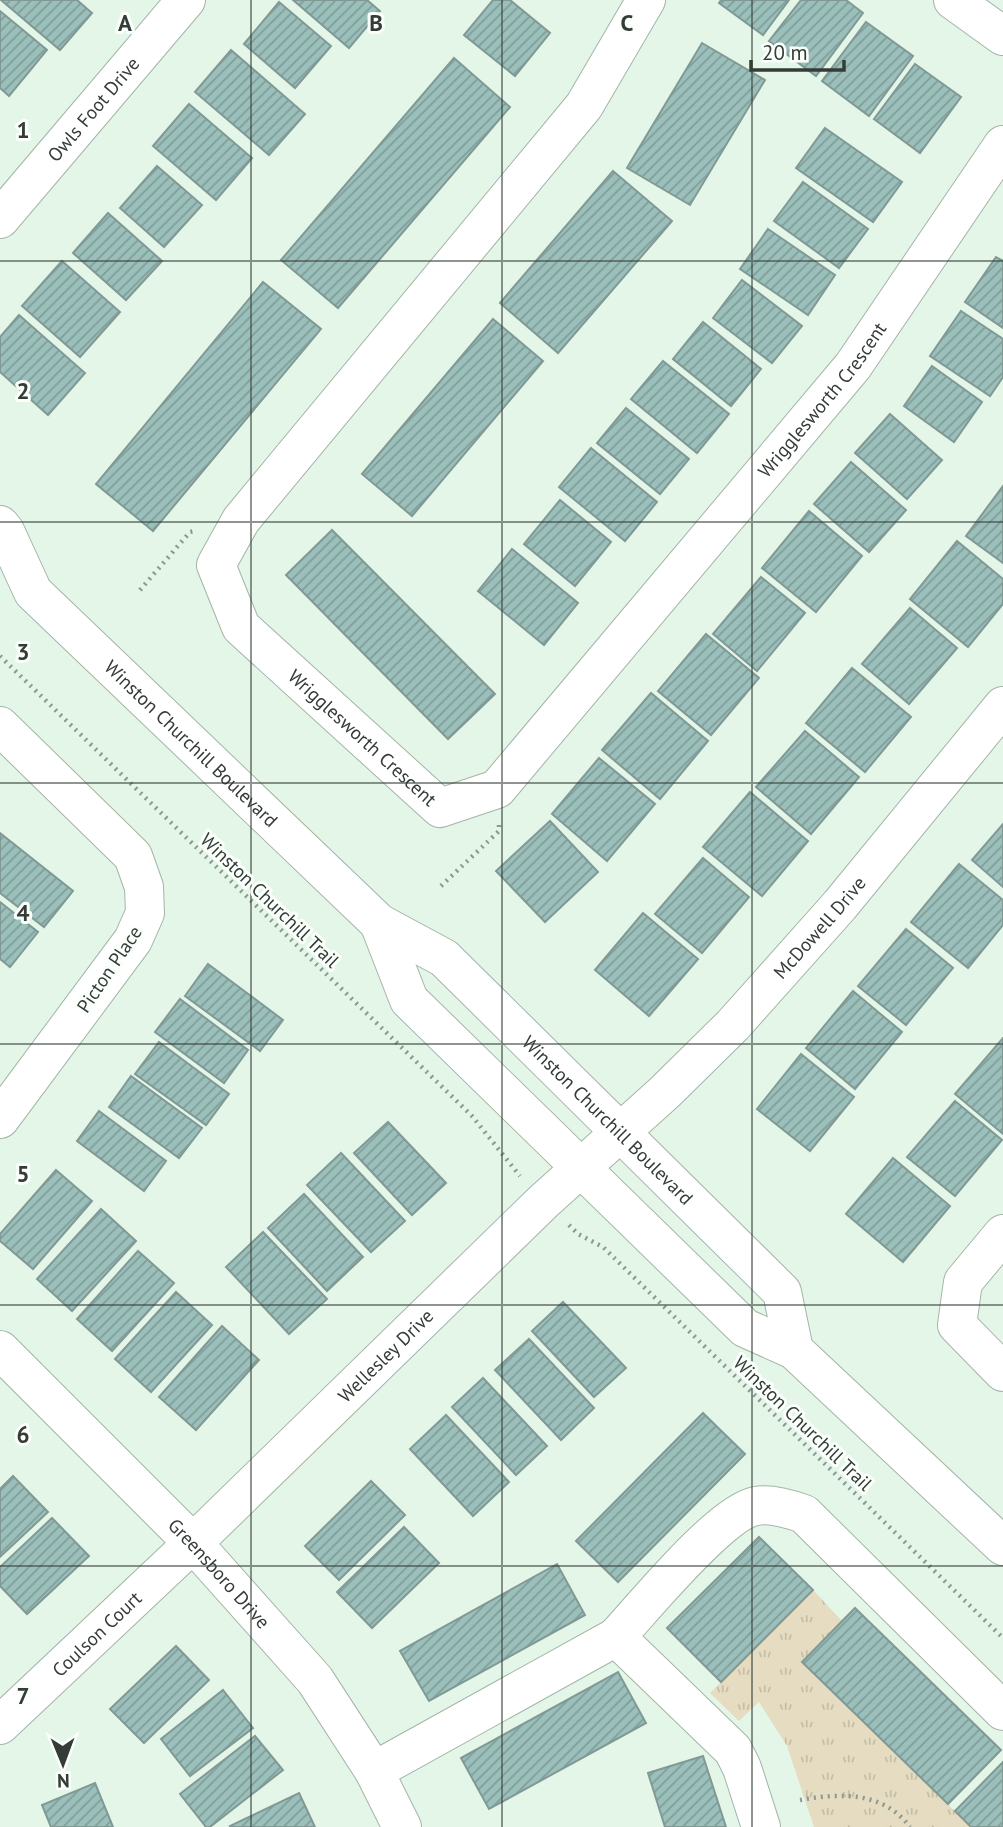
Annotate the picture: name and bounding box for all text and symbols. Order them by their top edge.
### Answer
text: A [118,8,132,37]
text: B [369,8,383,37]
text: C [621,8,634,37]
scale bar [751,28,844,72]
text: 20 m [762,39,808,66]
street label: Owls Foot Drive [42,52,144,167]
text: 1 [16,115,30,144]
street label: Wrigglesworth Crescent [752,317,892,482]
text: 2 [16,376,30,405]
text: 3 [16,637,30,666]
street label: Winston Churchill Boulevard [100,655,283,832]
street label: Wrigglesworth Crescent [283,664,442,811]
street label: Winston Churchill Trail [196,828,345,973]
street label: McDowell Drive [768,871,871,984]
text: 4 [16,898,30,927]
street label: Picton Place [71,921,147,1017]
street label: Winston Churchill Boulevard [517,1030,699,1210]
text: 5 [16,1159,30,1188]
street label: Wellesley Drive [333,1304,438,1407]
street label: Winston Churchill Trail [729,1351,878,1496]
text: 6 [16,1420,30,1449]
street label: Greensboro Drive [163,1513,275,1633]
street label: Coulson Court [47,1586,147,1682]
text: 7 [16,1681,30,1710]
north arrow [28,1729,98,1799]
text: N [57,1769,70,1793]

